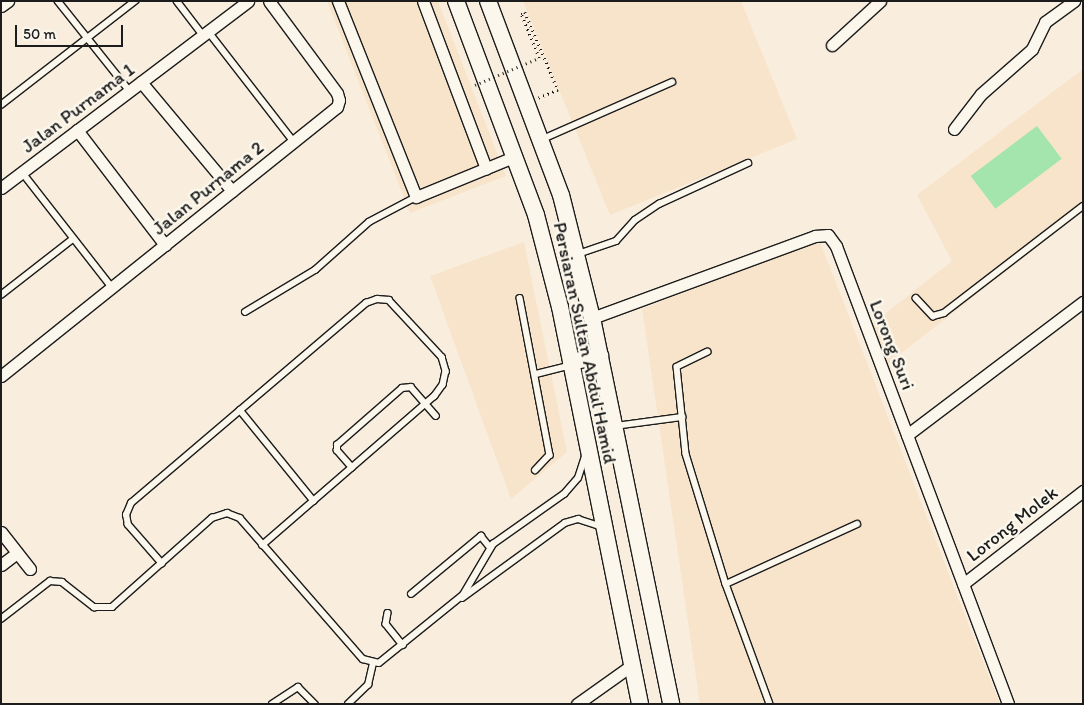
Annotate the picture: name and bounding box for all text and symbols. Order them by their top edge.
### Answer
scale bar [18,15,125,47]
text: 50 m [23,25,56,43]
street label: Jalan Purnama 1 [17,58,139,158]
street label: Jalan Purnama 2 [148,136,268,240]
street label: Persiaran Sultan Abdul Hamid [548,220,622,466]
street label: Lorong Suri [864,297,920,393]
street label: Lorong Molek [962,481,1062,567]

